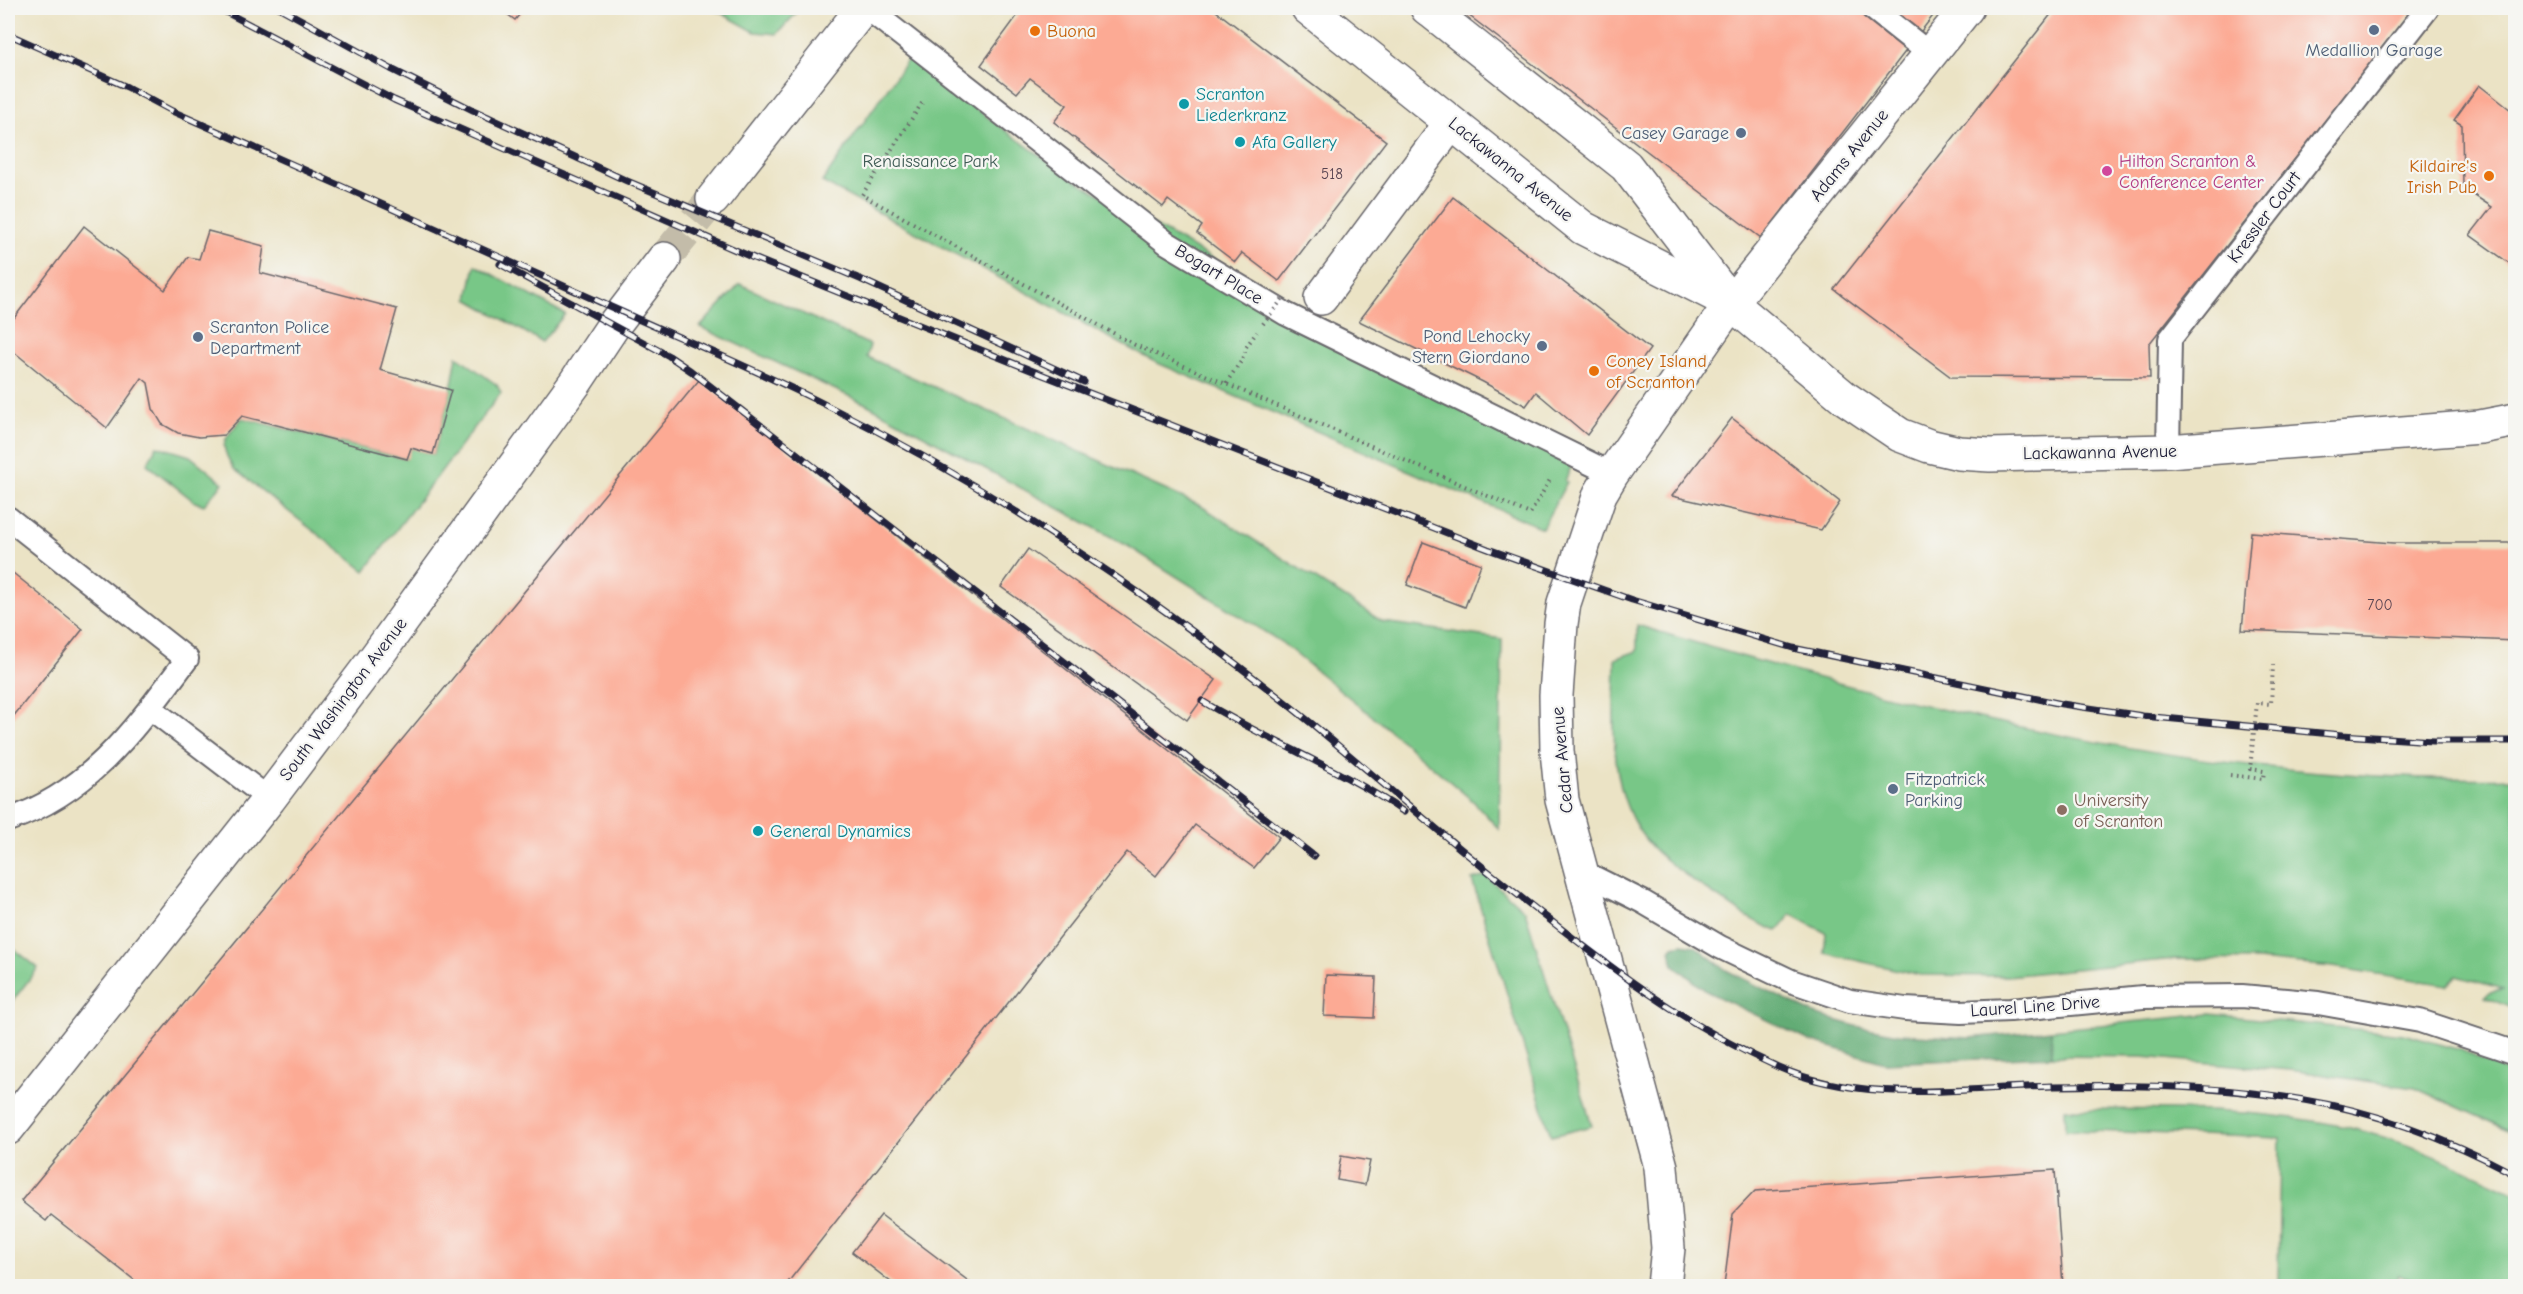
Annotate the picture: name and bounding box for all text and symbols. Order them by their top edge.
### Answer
place label: Buona [1047,21,1096,42]
marker: Medallion Garage [2367,23,2381,37]
marker: Buona [1028,24,1042,38]
place label: Medallion Garage [2305,40,2443,61]
place label: Scranton Liederkranz [1196,84,1287,126]
marker: Scranton Liederkranz [1177,97,1191,111]
street label: Adams Avenue [1806,105,1893,206]
street label: Lackawanna Avenue [1444,113,1577,226]
place label: Casey Garage [1621,123,1729,144]
marker: Casey Garage [1734,126,1748,140]
place label: Afa Gallery [1252,132,1338,153]
marker: Afa Gallery [1233,135,1247,149]
park label: Renaissance Park [862,151,998,172]
place label: Hilton Scranton & Conference Center [2119,151,2264,193]
place label: Kildaire's Irish Pub [2407,156,2477,198]
marker: Hilton Scranton & Conference Center [2100,164,2114,178]
house number: 518 [1321,165,1343,183]
street label: Kressler Court [2223,167,2306,267]
marker: Kildaire's Irish Pub [2482,169,2496,183]
street label: Bogart Place [1171,240,1267,309]
place label: Scranton Police Department [210,317,329,359]
place label: Pond Lehocky Stern Giordano [1412,326,1531,368]
marker: Scranton Police Department [191,330,205,344]
marker: Pond Lehocky Stern Giordano [1535,339,1549,353]
place label: Coney Island of Scranton [1606,351,1707,393]
marker: Coney Island of Scranton [1587,364,1601,378]
street label: Lackawanna Avenue [2023,441,2177,464]
house number: 700 [2367,596,2393,614]
street label: South Washington Avenue [275,614,412,785]
street label: Cedar Avenue [1547,706,1578,814]
place label: Fitzpatrick Parking [1905,769,1985,811]
marker: Fitzpatrick Parking [1886,782,1900,796]
place label: University of Scranton [2074,790,2163,832]
marker: University of Scranton [2055,803,2069,817]
place label: General Dynamics [770,821,911,842]
marker: General Dynamics [751,824,765,838]
street label: Laurel Line Drive [1970,991,2100,1021]

